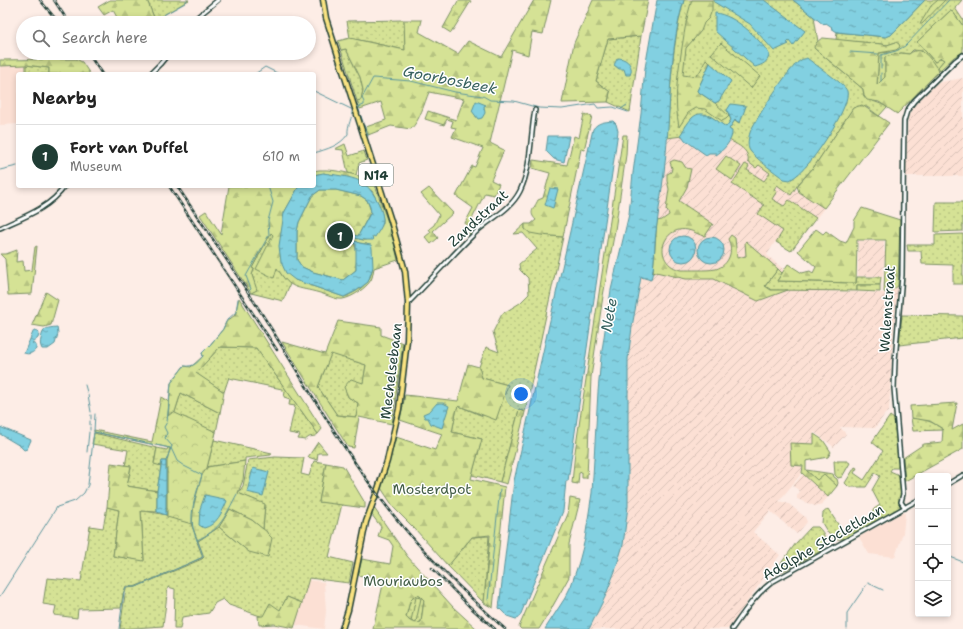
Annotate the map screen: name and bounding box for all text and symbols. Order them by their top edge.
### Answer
search box [16,16,316,60]
icon: search [30,27,52,49]
text: Search here [62,28,148,48]
water label: Goorbosbeek [401,61,499,99]
text: Nearby [32,87,97,109]
text: Fort van Duffel [70,138,188,158]
text: 1 [42,148,48,165]
text: 610 m [262,148,300,165]
text: Museum [70,158,122,175]
road number: N14 [359,164,393,186]
street label: Zandstraat [444,186,512,250]
pin: 1 [327,221,353,251]
street label: Walemstraat [875,265,899,353]
water label: Nete [596,296,622,334]
street label: Mechelsebaan [376,321,406,420]
your location [511,384,531,404]
map controls [915,473,951,617]
button: + [915,473,951,509]
park label: Mosterdpot [393,480,471,498]
street label: Adolphe Stocletlaan [759,500,887,584]
button: − [915,509,951,545]
button: locate [915,545,951,581]
park label: Mouriaubos [363,572,443,590]
button: layers [915,581,951,617]

